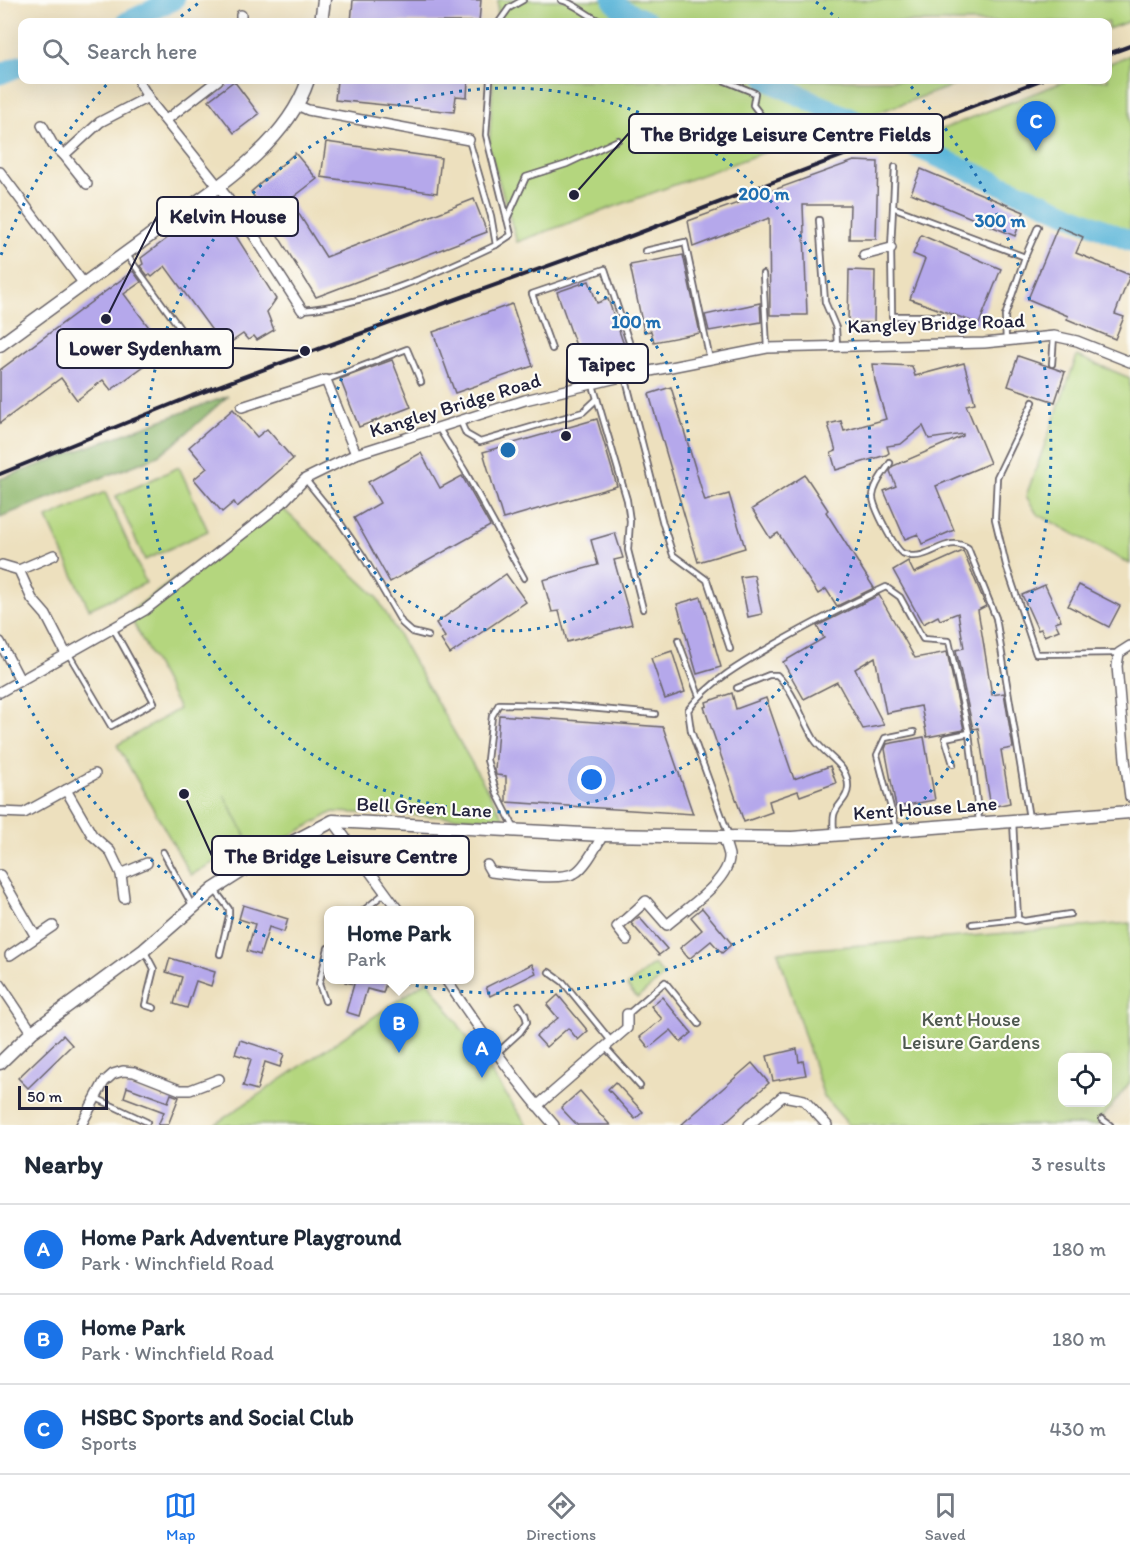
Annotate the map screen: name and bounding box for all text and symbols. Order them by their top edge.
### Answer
search box [18,18,1112,84]
icon: search [39,35,72,68]
text: Search here [87,38,197,65]
pin: C [1016,102,1056,151]
callout: The Bridge Leisure Centre Fields [629,114,943,153]
text: The Bridge Leisure Centre Fields [640,121,931,147]
text: 200 m [739,183,790,205]
callout: Kelvin House [157,197,298,236]
text: Kelvin House [169,203,287,228]
text: 300 m [974,210,1026,232]
street label: Kangley Bridge Road [847,308,1026,338]
text: 100 m [611,311,662,333]
callout: Lower Sydenham [57,329,233,368]
text: Lower Sydenham [69,335,222,361]
callout: Taipec [567,344,648,383]
text: Taipec [578,351,636,377]
street label: Kangley Bridge Road [366,367,544,442]
centre of rings [498,440,518,460]
your location [577,765,606,794]
street label: Bell Green Lane [356,791,492,823]
street label: Kent House Lane [852,791,998,825]
callout: The Bridge Leisure Centre [212,836,469,875]
text: The Bridge Leisure Centre [223,843,458,869]
popup [324,906,474,984]
text: Home Park [347,920,451,947]
text: Park [347,947,386,971]
pin: B [380,1004,418,1053]
park label: Kent House Leisure Gardens [902,1007,1040,1054]
pin: A [462,1028,502,1078]
map controls [1058,1053,1112,1107]
button: locate [1058,1053,1112,1107]
scale bar [18,1083,108,1110]
text: 50 m [27,1087,62,1106]
text: Nearby [24,1148,103,1180]
text: 3 results [1031,1152,1106,1176]
text: Home Park Adventure Playground [81,1224,401,1251]
text: A [37,1237,50,1261]
text: 180 m [1052,1237,1106,1261]
text: Park · Winchfield Road [81,1251,274,1275]
text: Home Park [81,1314,185,1341]
text: B [37,1327,50,1351]
text: 180 m [1052,1327,1106,1351]
text: Park · Winchfield Road [81,1341,274,1365]
text: HSBC Sports and Social Club [81,1404,354,1431]
text: C [37,1417,50,1441]
text: 430 m [1049,1417,1106,1441]
text: Sports [81,1431,137,1455]
tab: Map [164,1489,197,1544]
tab: Directions [526,1489,596,1544]
tab: Saved [925,1489,966,1544]

